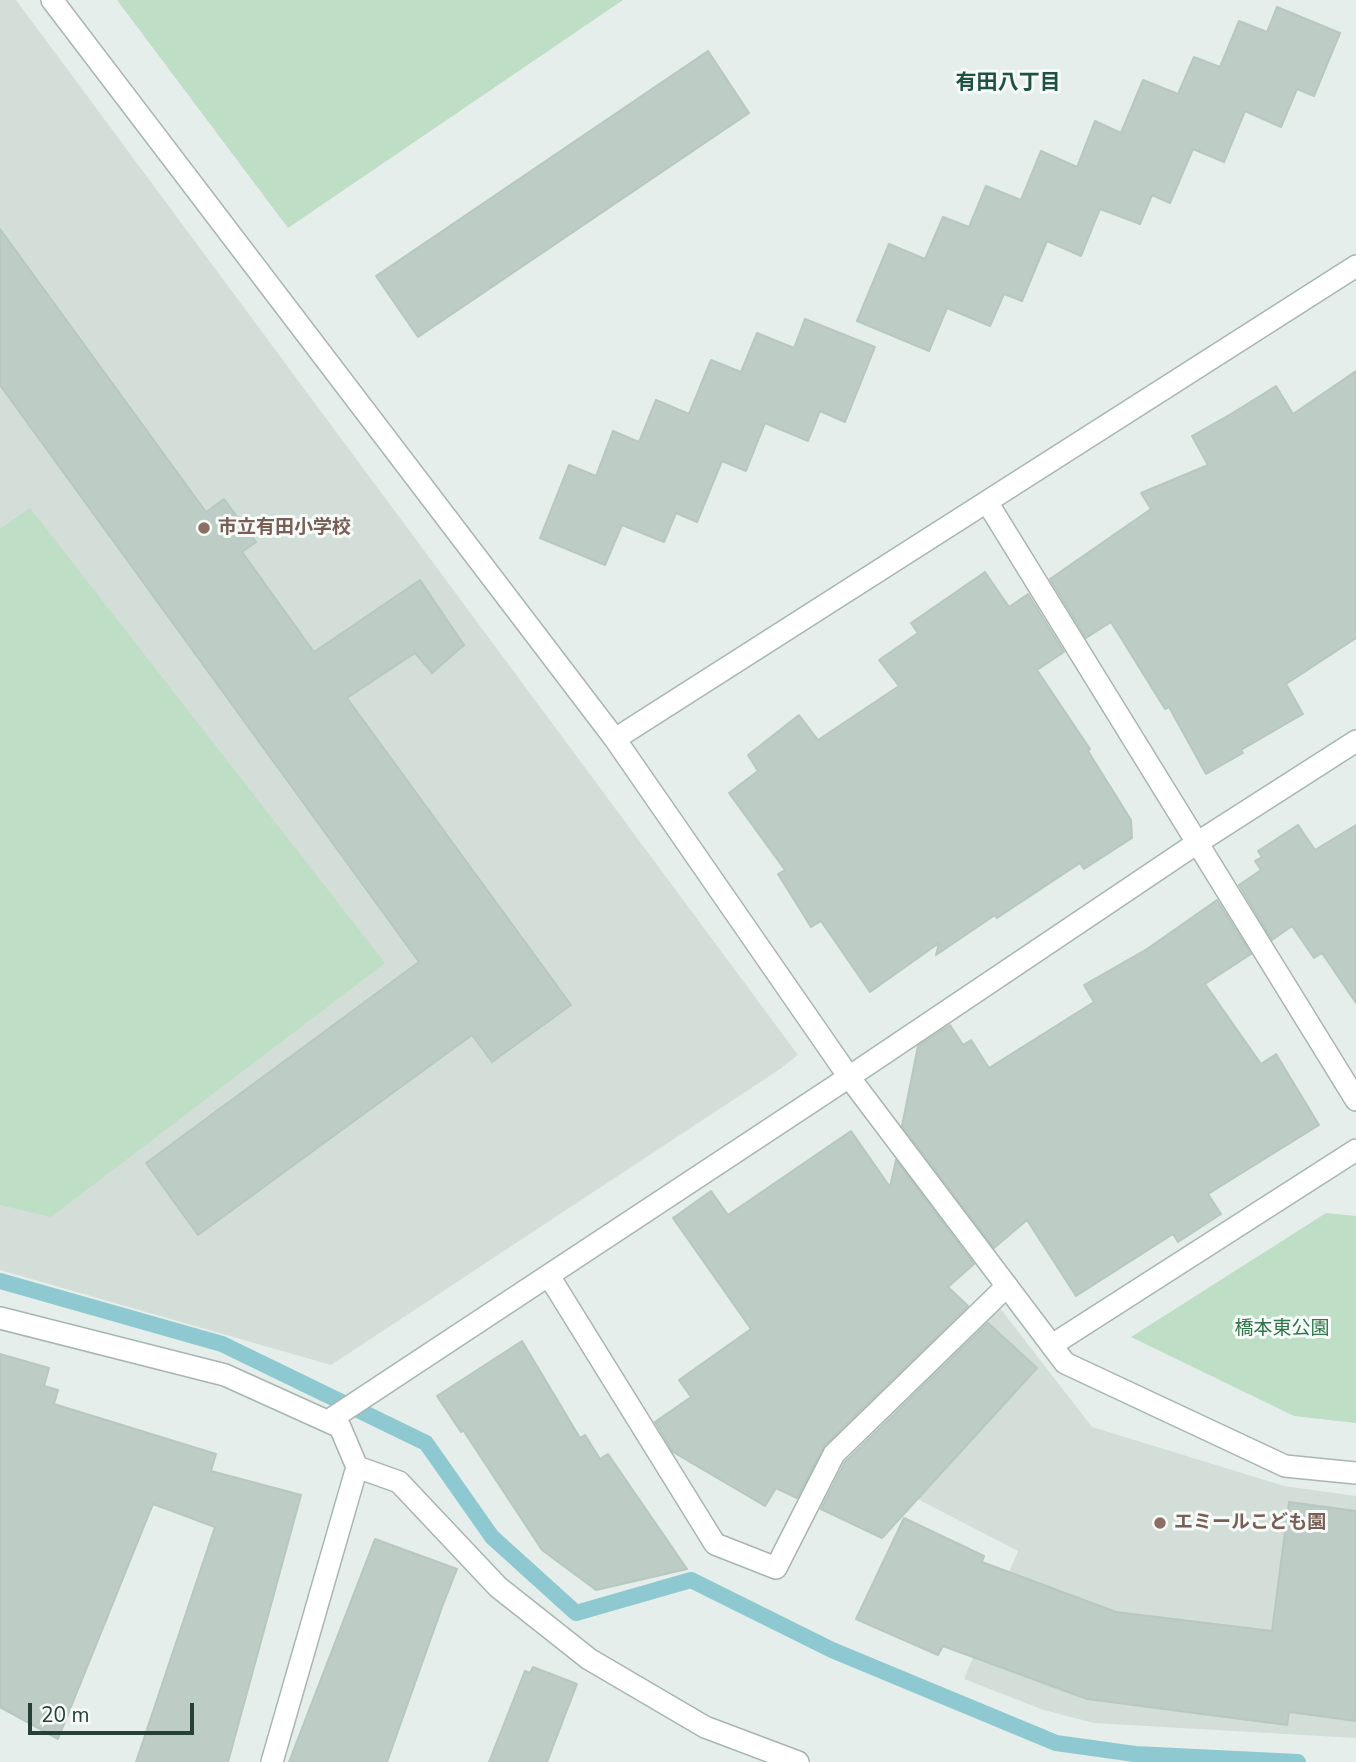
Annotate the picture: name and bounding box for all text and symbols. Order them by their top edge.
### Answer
district label: 有田八丁目 [956,71,1060,97]
place label: 市立有田小学校 [218,517,351,539]
marker: 市立有田小学校 [196,520,212,536]
park label: 橋本東公園 [1235,1318,1329,1340]
place label: エミールこども園 [1174,1512,1326,1534]
marker: エミールこども園 [1152,1515,1168,1531]
scale bar [32,1688,198,1732]
text: 20 m [41,1701,90,1729]

